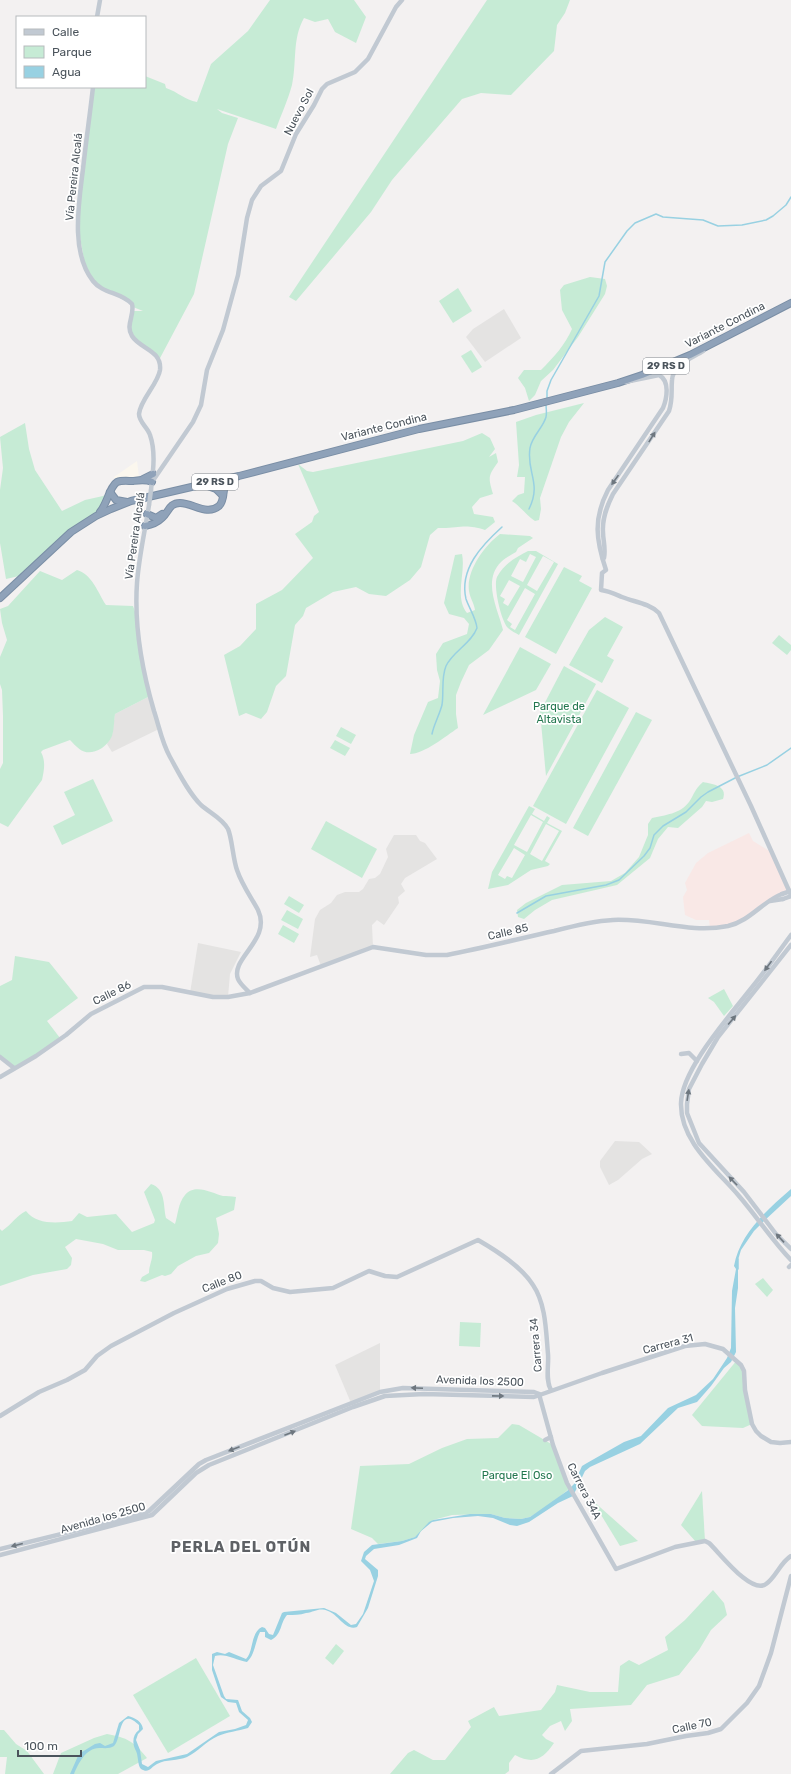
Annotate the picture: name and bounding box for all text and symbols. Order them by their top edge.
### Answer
legend [16,16,146,88]
text: Calle [52,25,79,39]
text: Parque [52,45,92,59]
text: Agua [52,65,81,79]
street label: Nuevo Sol [281,86,317,138]
street label: Vía Pereira Alcalá [63,132,85,222]
street label: Variante Condina [683,299,767,351]
road number: 29 RS D [643,358,689,374]
street label: Variante Condina [340,410,428,444]
one-way arrow [648,432,656,442]
road number: 29 RS D [192,474,238,490]
one-way arrow [611,475,619,485]
street label: Vía Pereira Alcalá [122,491,148,581]
park label: Parque de Altavista [533,700,585,726]
street label: Calle 85 [486,921,530,943]
one-way arrow [764,961,772,972]
street label: Calle 86 [91,978,134,1008]
one-way arrow [727,1015,736,1026]
one-way arrow [685,1089,691,1101]
one-way arrow [729,1176,738,1186]
one-way arrow [775,1233,785,1243]
street label: Calle 80 [200,1268,244,1296]
street label: Carrera 34 [527,1317,545,1373]
street label: Carrera 31 [641,1331,695,1357]
street label: Avenida los 2500 [436,1373,524,1389]
one-way arrow [411,1385,423,1392]
one-way arrow [492,1393,504,1400]
one-way arrow [284,1430,296,1436]
one-way arrow [227,1446,239,1452]
street label: Carrera 34A [564,1461,604,1522]
park label: Parque El Oso [482,1469,552,1482]
street label: Avenida los 2500 [59,1500,147,1536]
district label: PERLA DEL OTÚN [171,1538,311,1556]
one-way arrow [11,1542,23,1548]
street label: Calle 70 [671,1715,713,1737]
scale bar [18,1732,81,1758]
text: 100 m [24,1739,58,1753]

